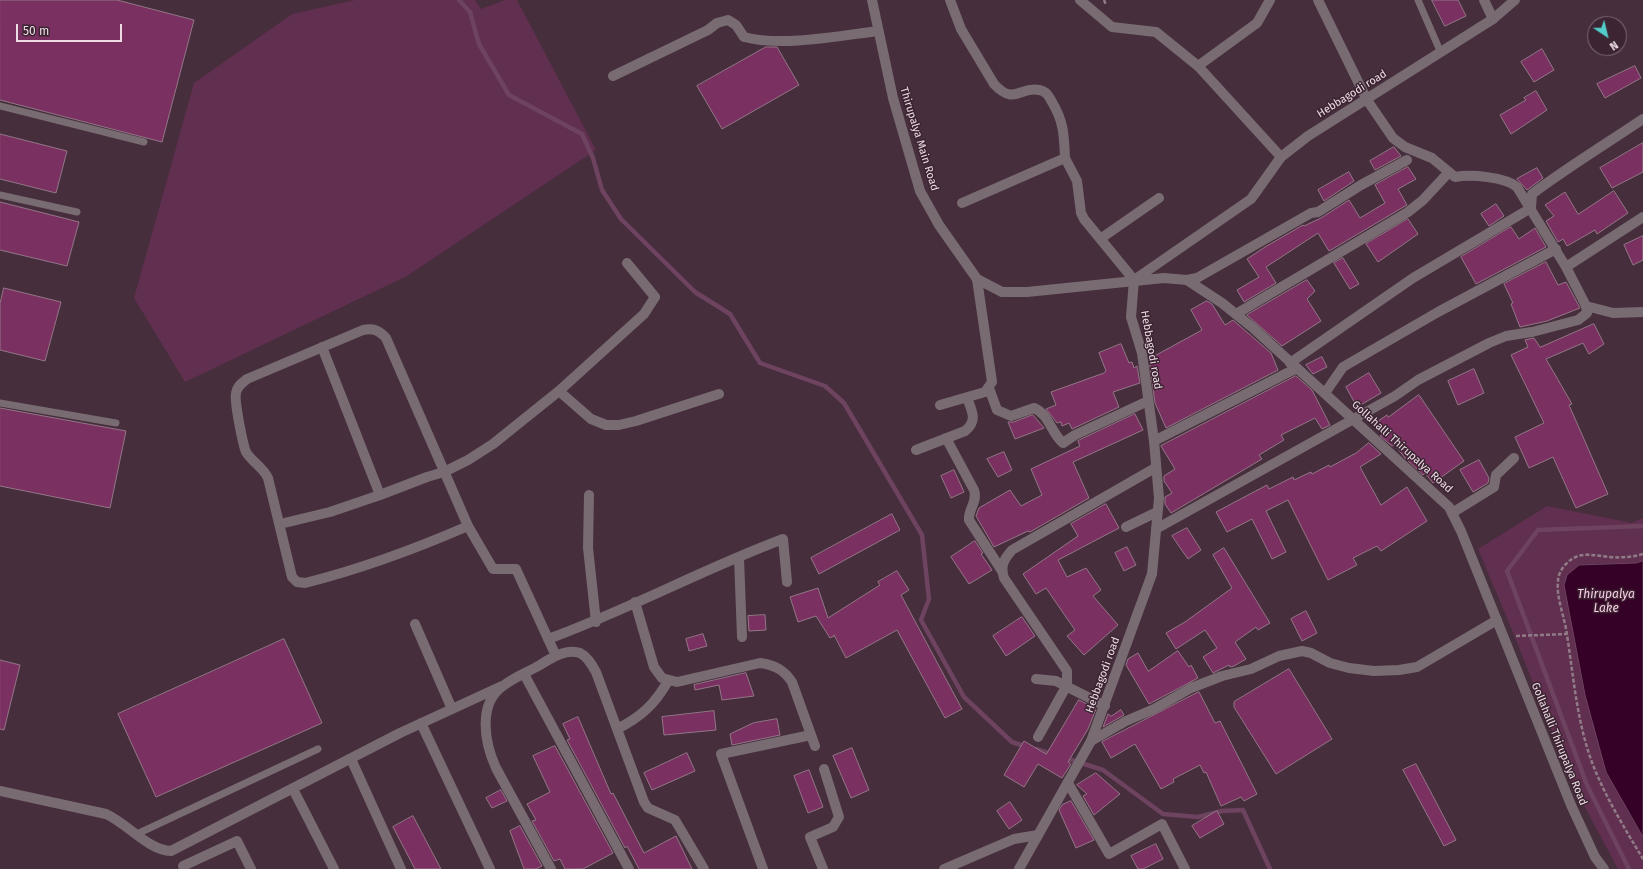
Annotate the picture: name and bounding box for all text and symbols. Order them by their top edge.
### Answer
scale bar [18,16,124,42]
north arrow [1587,16,1627,56]
text: 50 m [23,24,49,38]
text: N [1607,38,1620,53]
street label: Hebbagodi road [1315,67,1389,121]
street label: Thirupalya Main Road [897,86,941,192]
street label: Hebbagodi road [1138,310,1164,390]
street label: Gollahalli Thirupalya Road [1349,398,1455,496]
water label: Thirupalya Lake [1577,588,1635,616]
street label: Hebbagodi road [1083,635,1123,715]
street label: Gollahalli Thirupalya Road [1528,681,1590,807]

